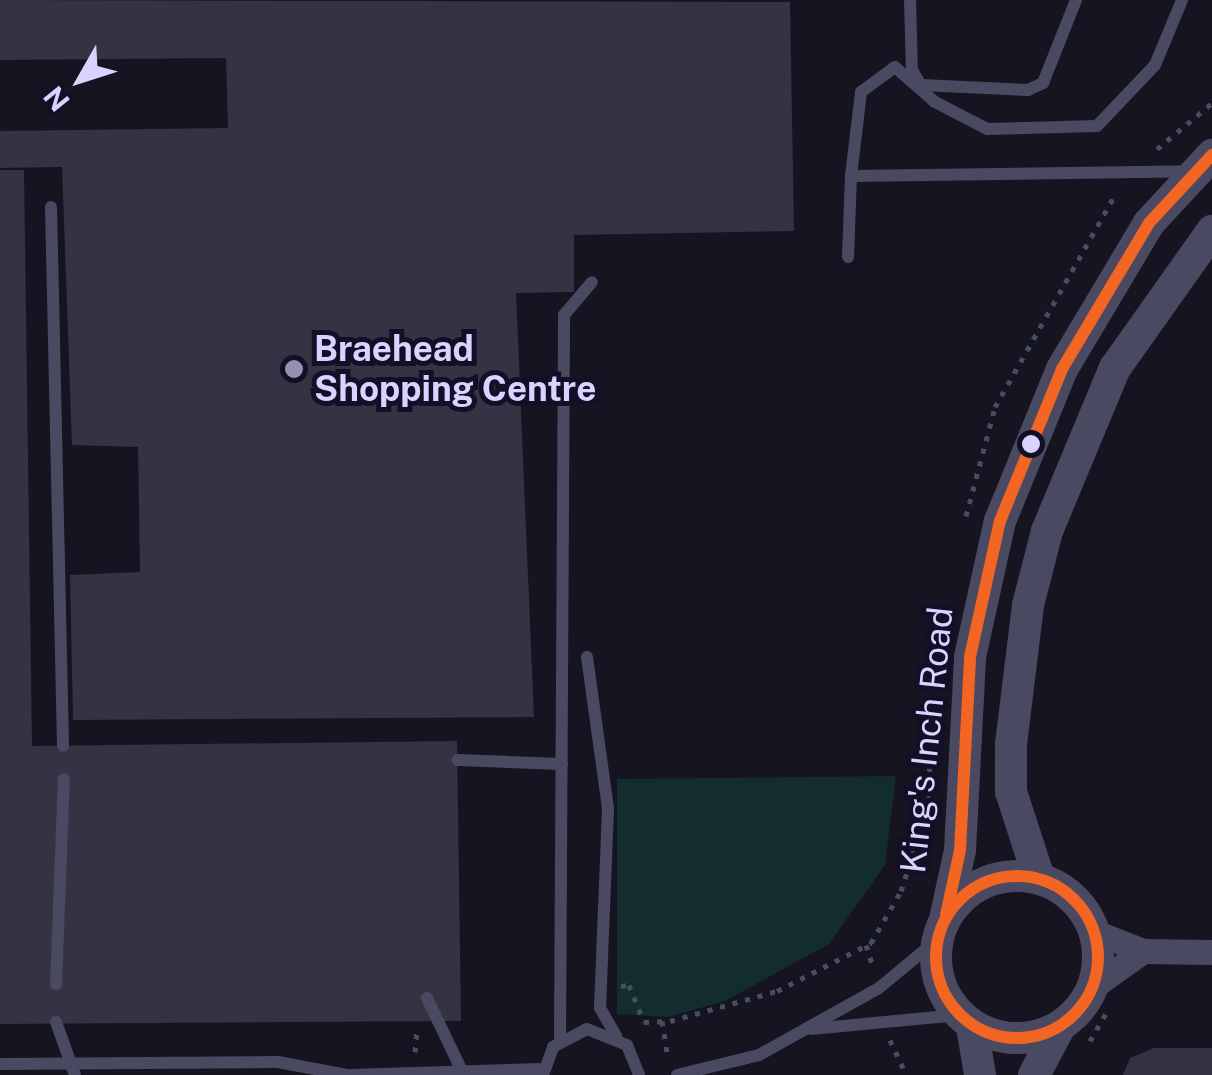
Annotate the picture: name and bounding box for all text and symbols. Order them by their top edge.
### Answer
north arrow [30,30,130,130]
text: N [37,80,76,118]
place label: Braehead Shopping Centre [314,328,596,410]
marker: Braehead Shopping Centre [283,358,305,380]
unlabelled marker [1021,434,1041,454]
street label: King's Inch Road [892,605,962,875]

